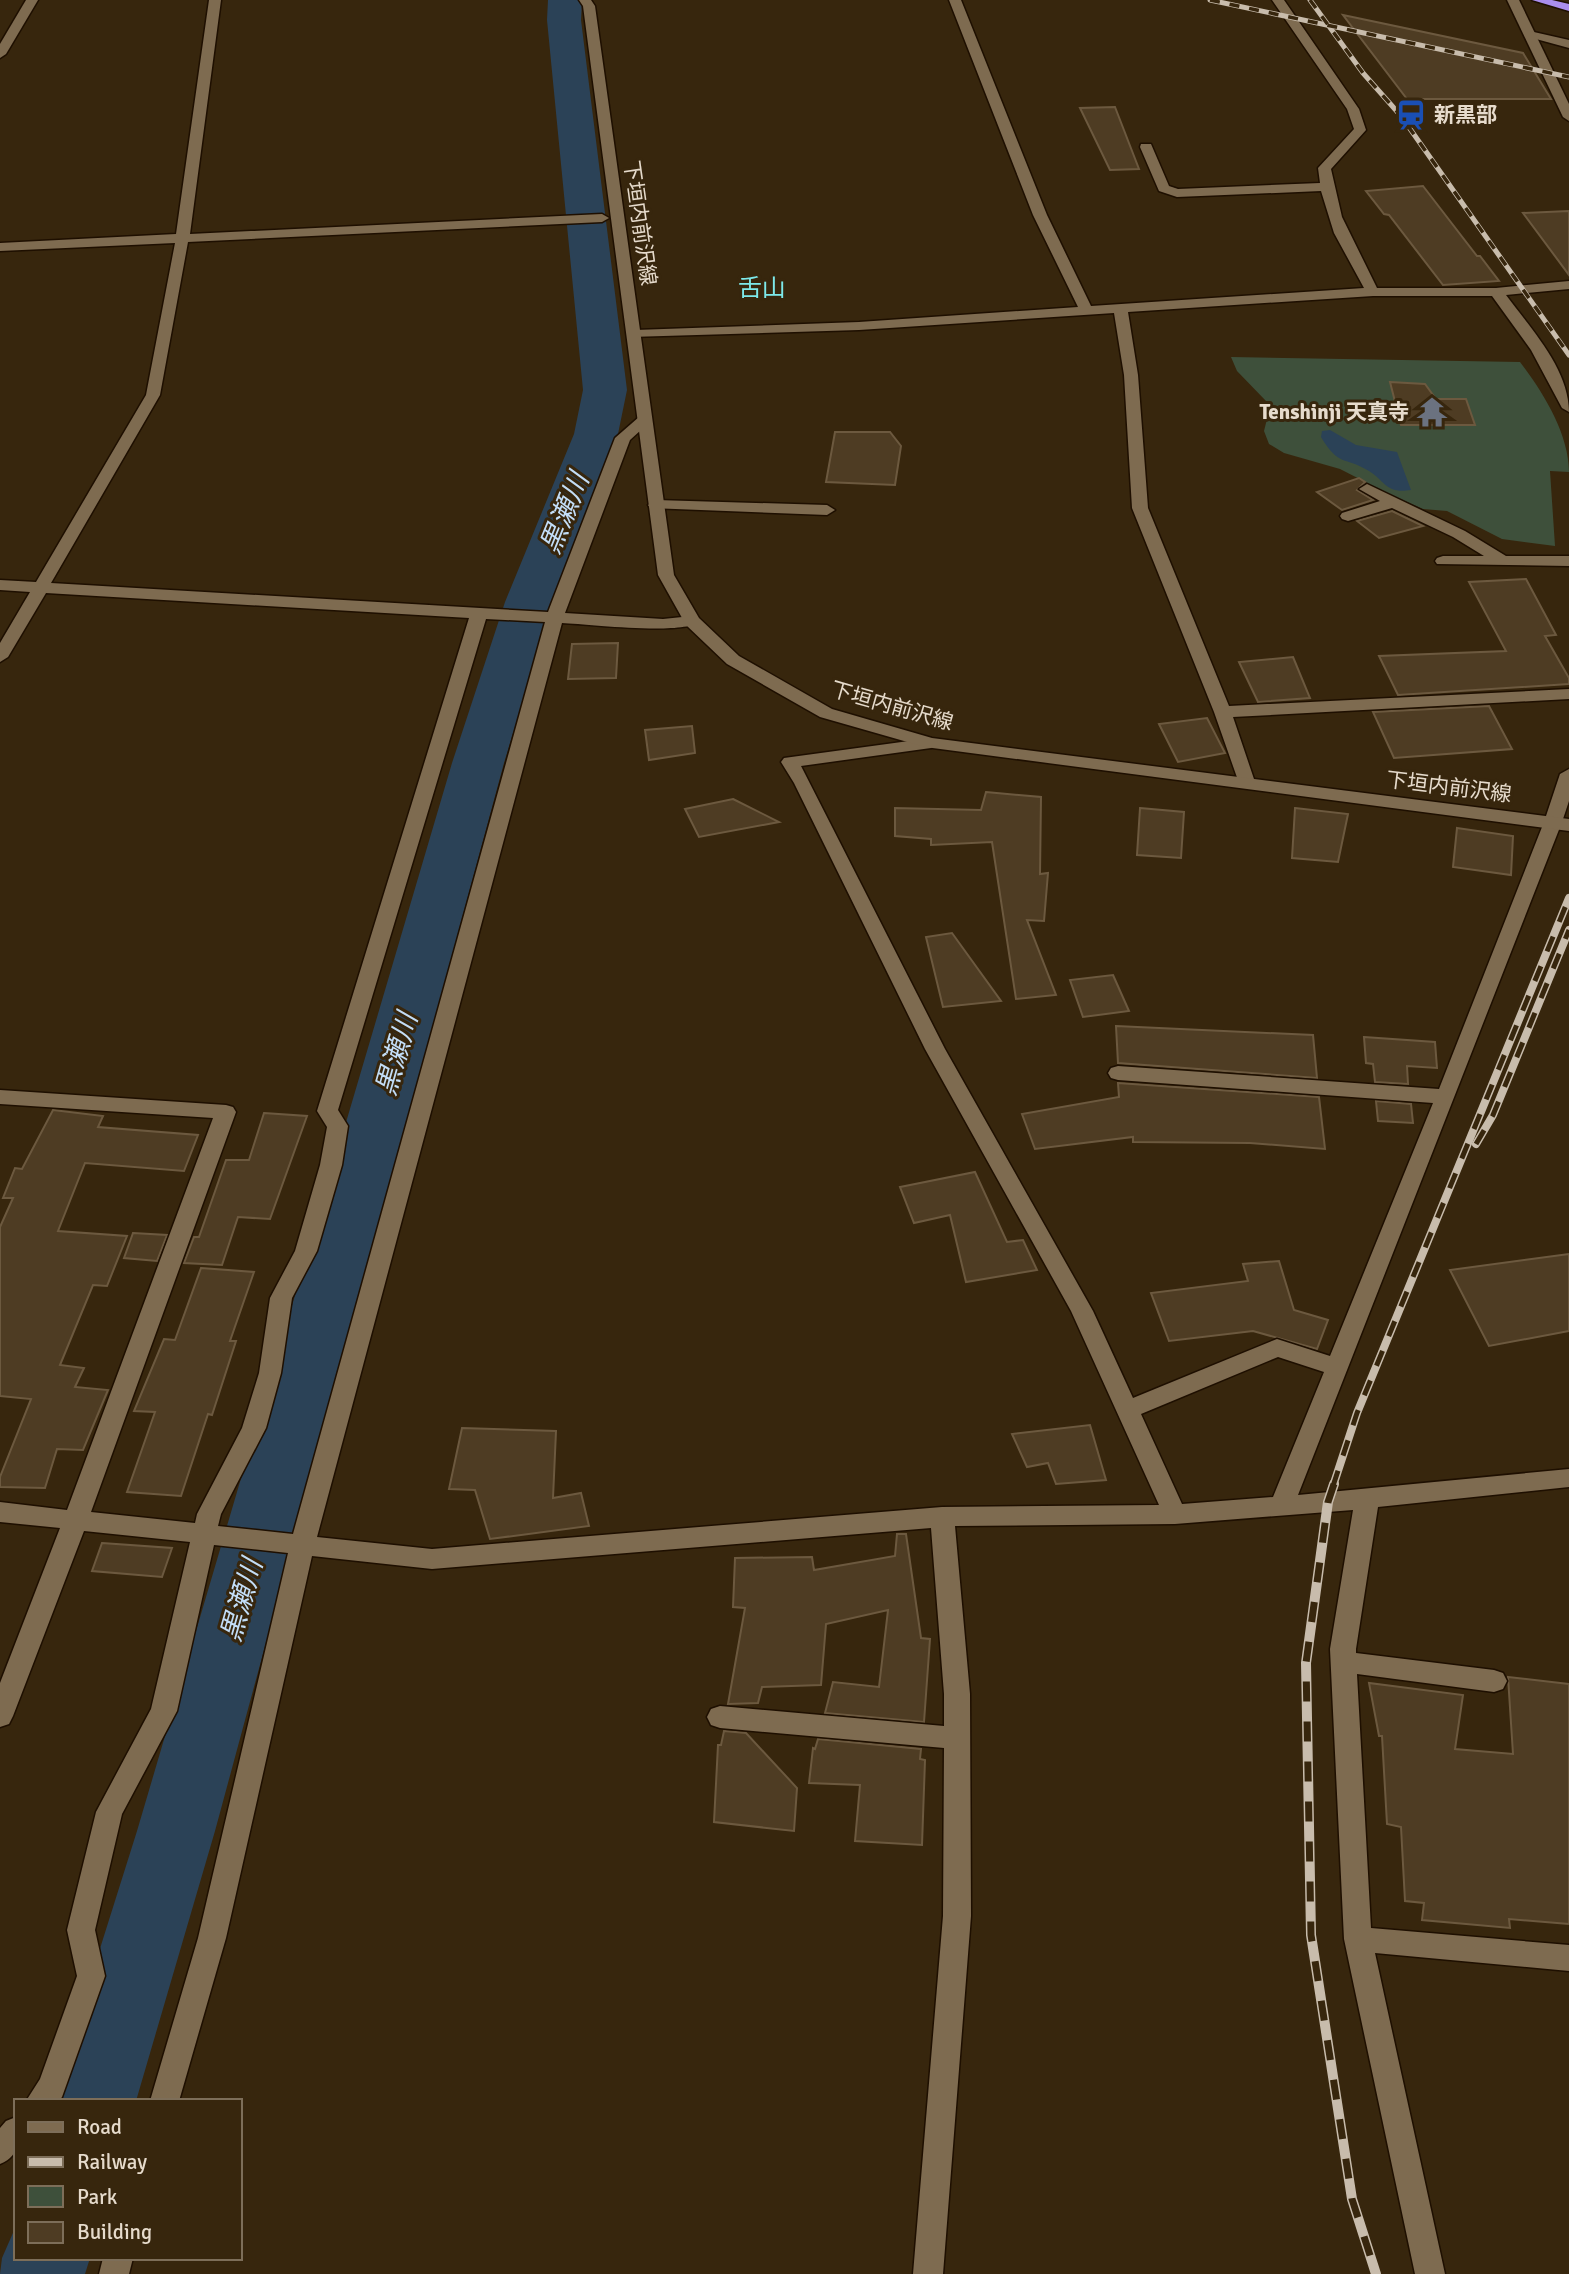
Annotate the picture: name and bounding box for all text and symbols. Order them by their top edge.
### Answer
station icon: 新黒部 [1394,98,1428,132]
place label: 新黒部 [1434,102,1497,128]
street label: 下垣内前沢線 [618,159,662,287]
district label: 舌山 [738,273,786,303]
temple icon: Tenshinji 天真寺 [1415,395,1449,429]
place label: Tenshinji 天真寺 [1259,399,1409,425]
water label: 黒瀬川 [533,465,598,559]
street label: 下垣内前沢線 [828,676,956,736]
street label: 下垣内前沢線 [1385,766,1513,808]
water label: 黒瀬川 [369,1006,426,1099]
water label: 黒瀬川 [214,1552,271,1645]
legend [14,2099,242,2260]
text: Road [77,2114,122,2140]
text: Railway [77,2149,147,2175]
text: Park [77,2184,118,2210]
text: Building [77,2219,152,2245]

